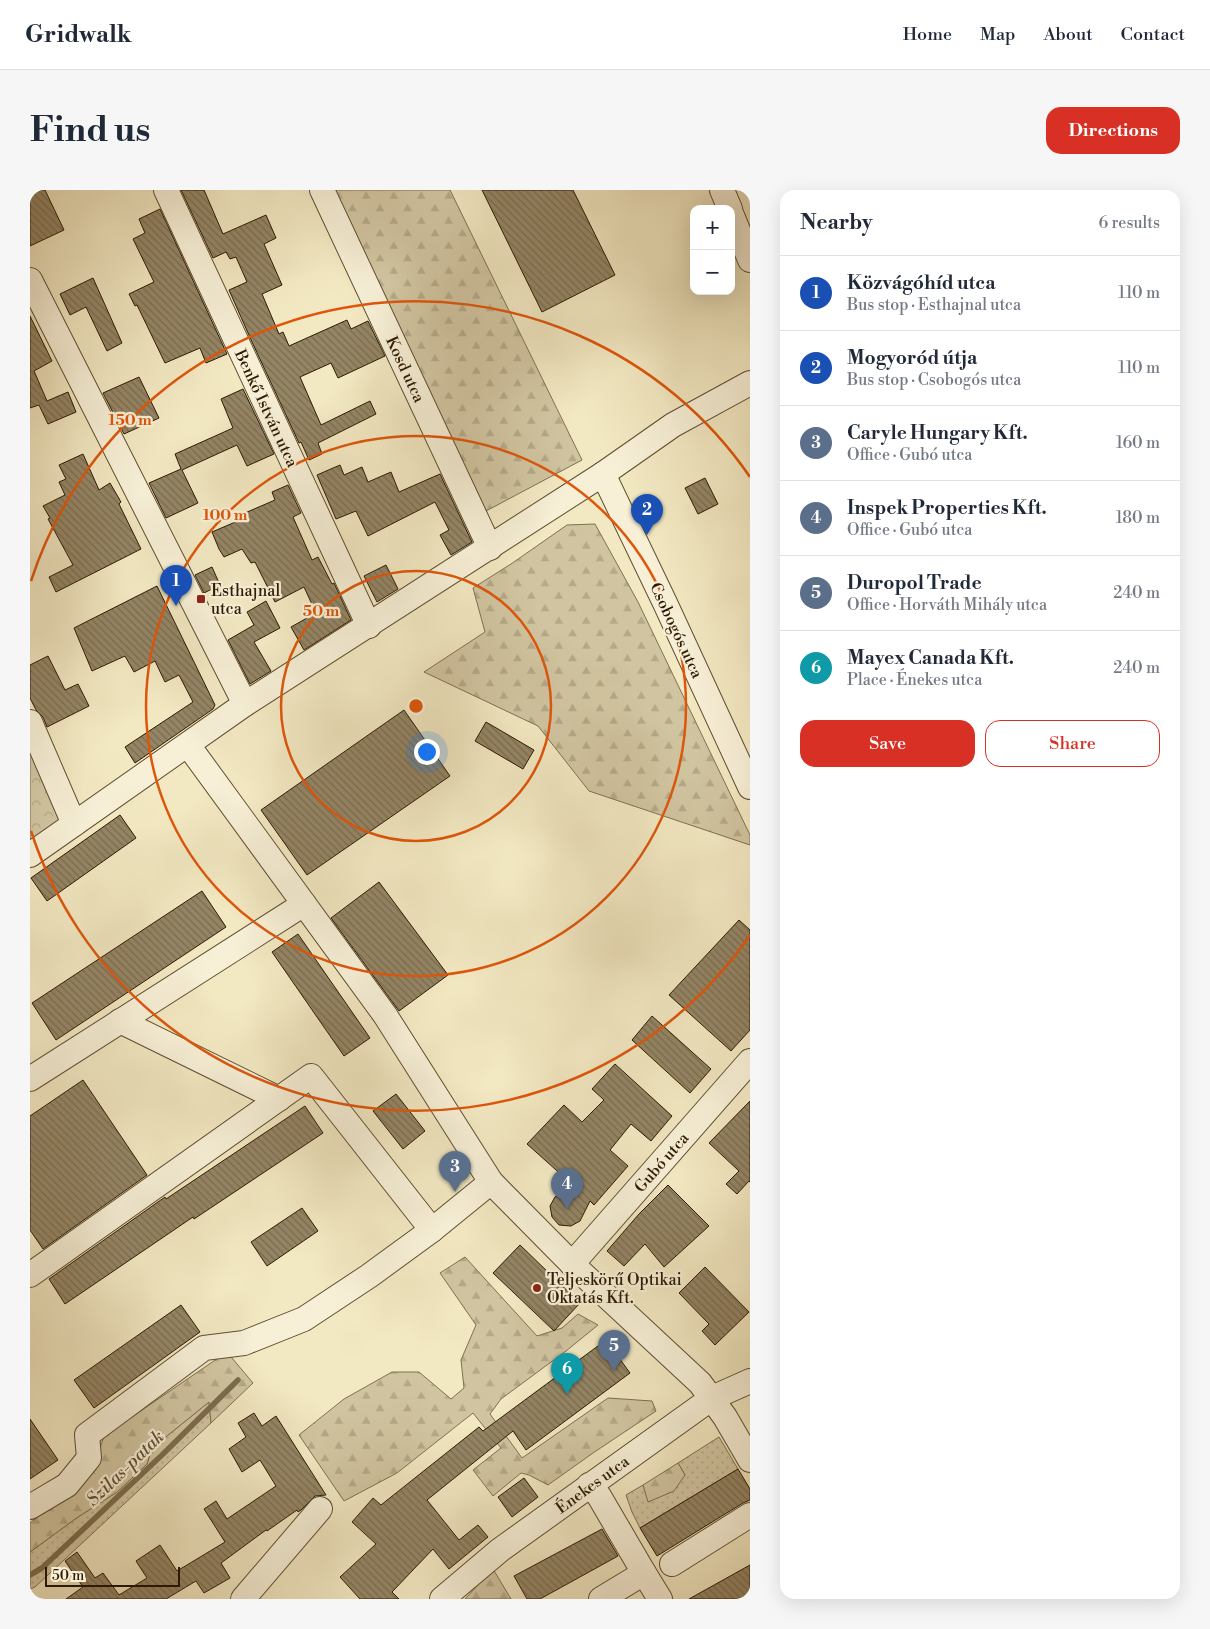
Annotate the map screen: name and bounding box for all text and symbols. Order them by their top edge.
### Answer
text: Gridwalk [25,20,132,50]
text: Home [903,23,952,46]
text: Map [980,23,1016,46]
text: About [1044,23,1093,46]
text: Contact [1121,23,1185,46]
button: Directions [1046,107,1180,154]
text: Find us [30,109,150,152]
map controls [690,205,735,295]
button: + [690,205,735,250]
text: Nearby [800,210,873,236]
text: 6 results [1099,213,1160,233]
button: − [690,250,735,295]
text: Közvágóhíd utca [847,271,995,295]
text: 1 [812,283,820,303]
text: 110 m [1118,283,1160,303]
text: Bus stop · Esthajnal utca [847,295,1021,315]
street label: Kosd utca [381,333,429,406]
street label: Benkő István utca [230,345,303,471]
text: Mogyoród útja [847,346,977,370]
text: 2 [811,358,821,378]
text: 110 m [1118,358,1160,378]
text: Bus stop · Csobogós utca [847,370,1021,390]
text: 150 m [108,411,152,430]
text: Caryle Hungary Kft. [847,421,1028,445]
text: 3 [811,433,821,453]
text: 160 m [1116,433,1160,453]
text: Office · Gubó utca [847,445,972,465]
pin: 2 [631,494,663,535]
text: Inspek Properties Kft. [847,496,1047,520]
text: 100 m [203,506,248,525]
text: 4 [811,508,821,528]
text: 180 m [1116,508,1160,528]
text: Office · Gubó utca [847,520,972,540]
pin: 1 [160,565,192,606]
text: Duropol Trade [847,571,982,595]
street label: Csobogós utca [645,579,707,682]
place label: Esthajnal utca [211,581,280,619]
text: 5 [811,583,821,603]
text: 240 m [1113,583,1160,603]
marker: Esthajnal utca [195,593,207,605]
text: Office · Horváth Mihály utca [847,595,1047,615]
text: 50 m [303,602,339,621]
text: Mayex Canada Kft. [847,646,1014,670]
text: 6 [811,658,821,678]
text: 240 m [1113,658,1160,678]
text: Place · Énekes utca [847,670,982,690]
centre of rings [407,697,425,715]
button: Save [800,720,975,767]
button: Share [985,720,1160,767]
your location [414,739,440,765]
street label: Gubó utca [630,1128,694,1197]
pin: 3 [439,1151,471,1192]
pin: 4 [551,1168,583,1209]
place label: Teljeskörű Optikai Oktatás Kft. [547,1270,682,1308]
marker: Teljeskörű Optikai Oktatás Kft. [531,1282,543,1294]
pin: 5 [598,1330,630,1371]
pin: 6 [551,1353,583,1394]
water label: Szilas-patak [81,1425,169,1511]
street label: Énekes utca [551,1449,634,1518]
scale bar [45,1564,180,1587]
text: 50 m [52,1567,84,1585]

